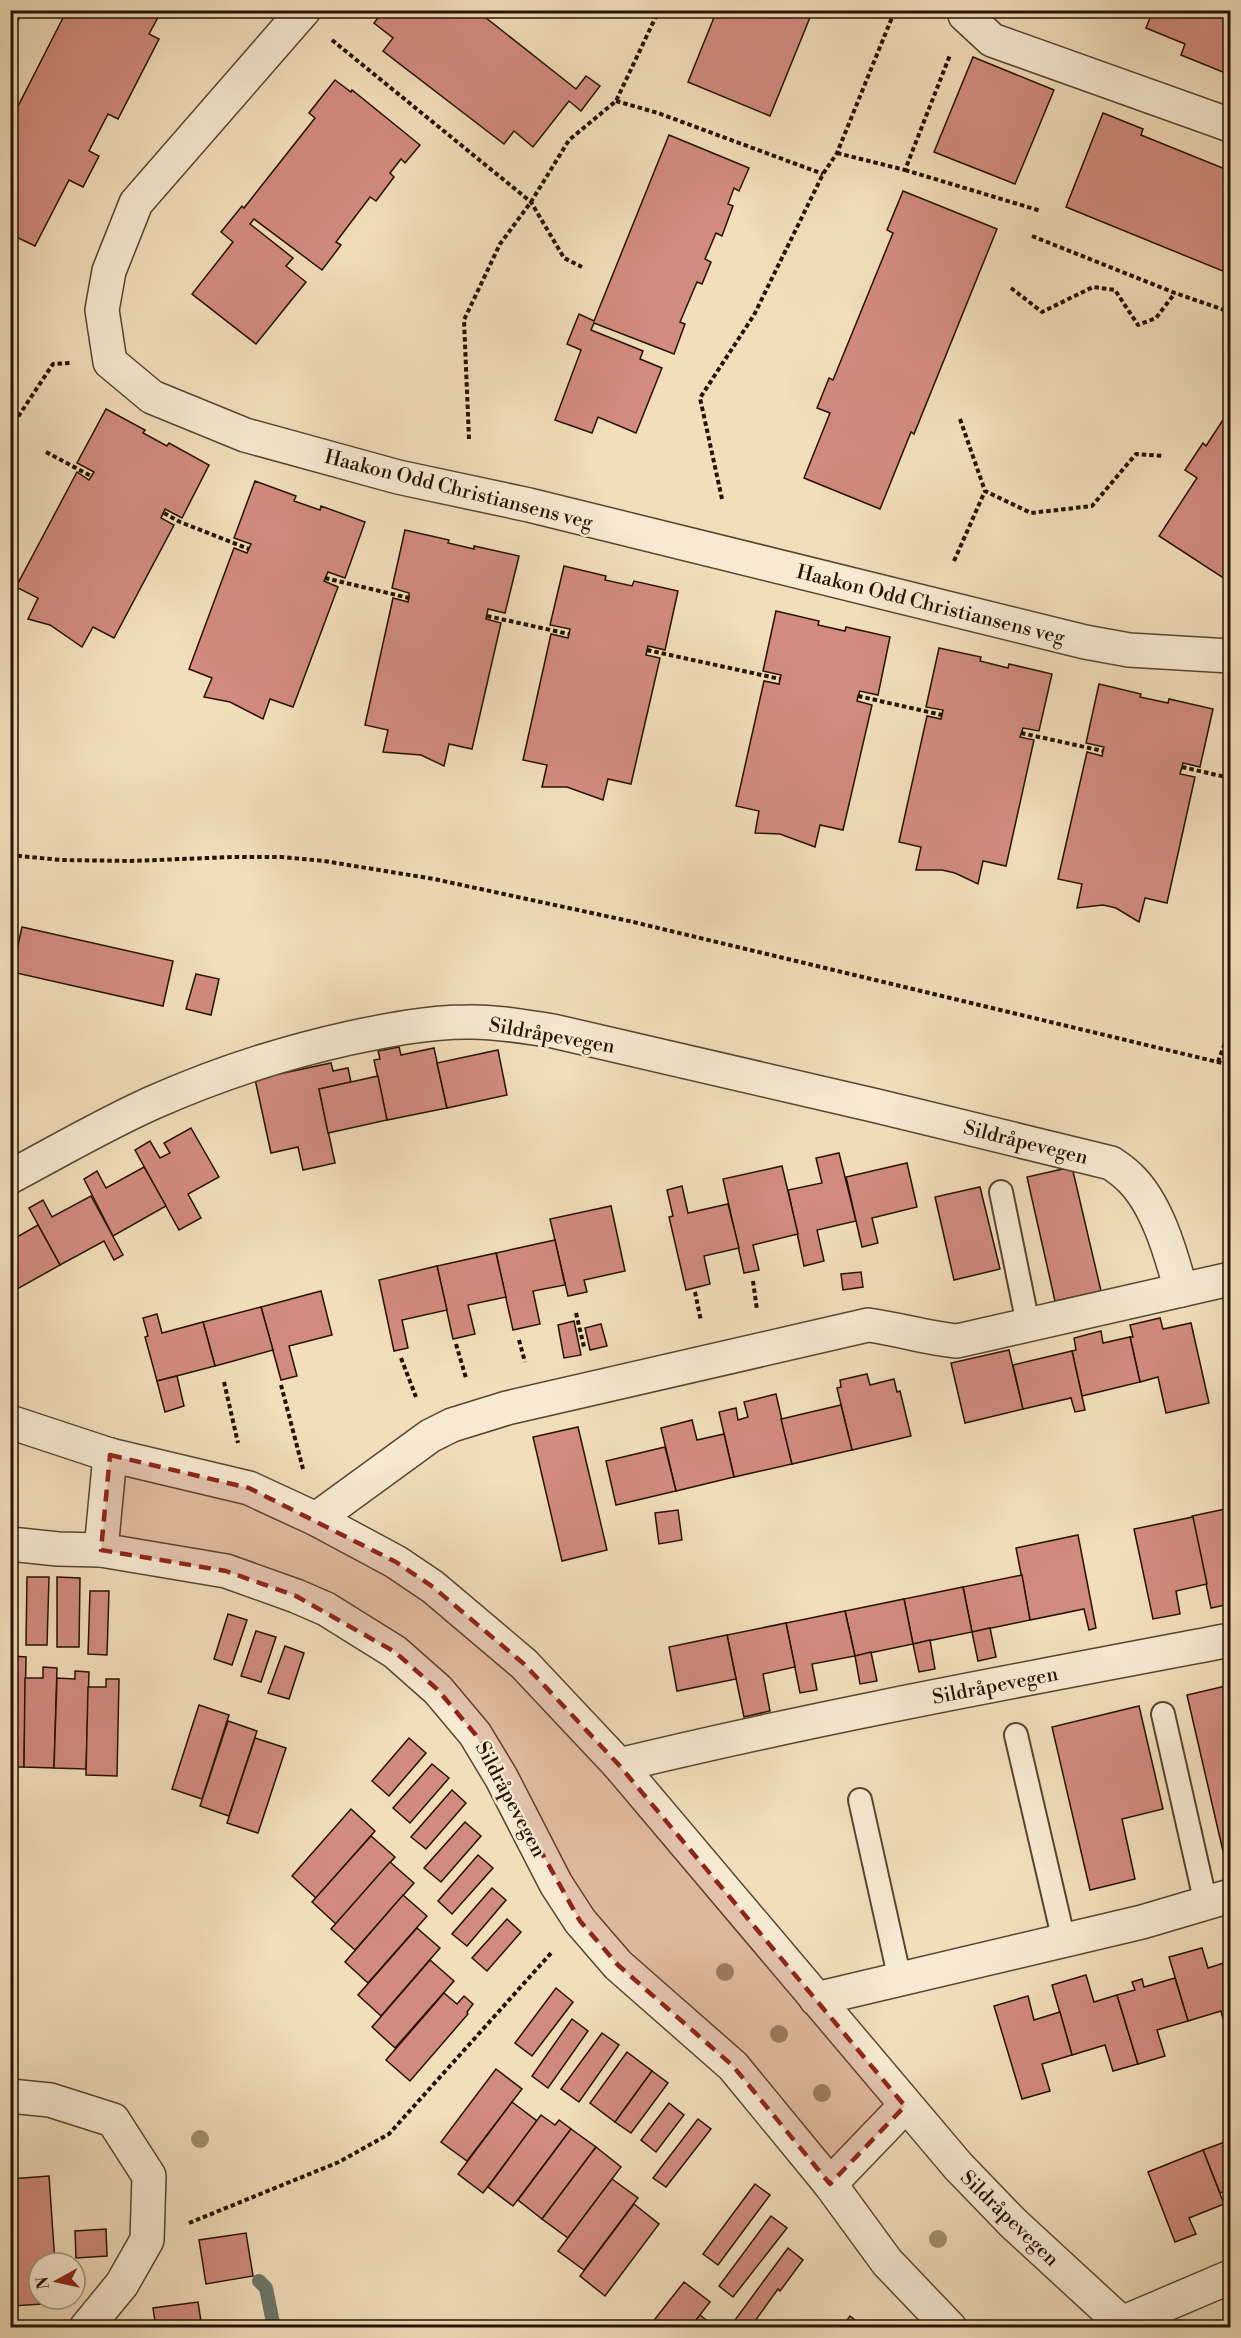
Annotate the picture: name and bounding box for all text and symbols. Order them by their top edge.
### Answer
street label: Haakon Odd Christiansens veg [322,445,596,536]
street label: Haakon Odd Christiansens veg [794,560,1068,651]
street label: Sildråpevegen [487,1013,617,1060]
street label: Sildråpevegen [961,1116,1091,1171]
street label: Sildråpevegen [930,1662,1060,1711]
street label: Sildråpevegen [469,1738,551,1862]
street label: Sildråpevegen [954,2166,1064,2272]
north arrow [27,2251,87,2311]
text: N [32,2275,54,2291]

